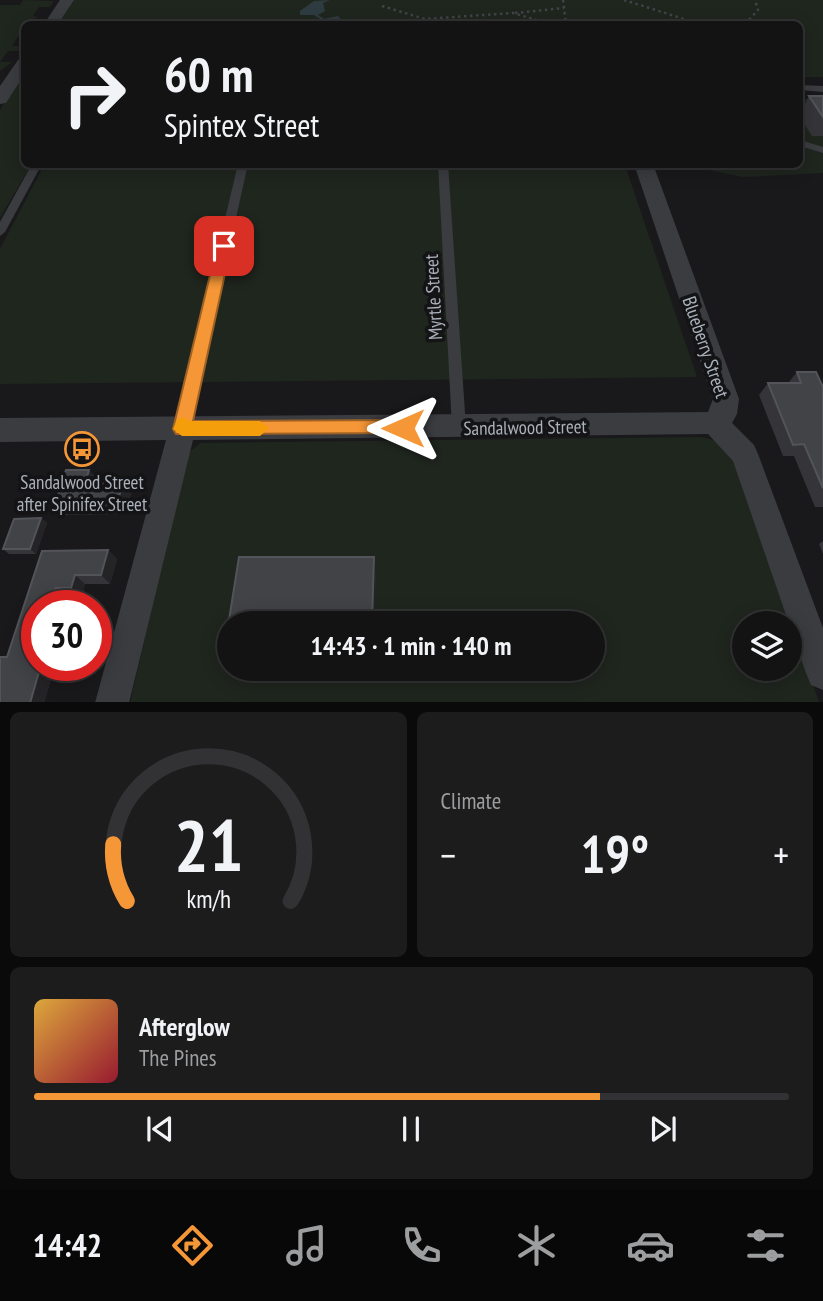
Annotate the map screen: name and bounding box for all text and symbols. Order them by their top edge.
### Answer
text: 60 m [164,42,253,106]
icon: right [49,49,140,140]
text: Spintex Street [164,104,319,146]
pin [194,216,254,276]
icon: arrive [205,227,243,265]
street label: Myrtle Street [419,253,447,340]
street label: Blueberry Street [677,293,735,402]
position arrow [366,391,440,465]
street label: Sandalwood Street [463,414,588,440]
bus stop icon: Sandalwood Street after Spinifex Street [63,430,101,468]
place label: Sandalwood Street after Spinifex Street [17,470,148,516]
speed limit sign: 30 [21,590,112,681]
map controls [732,611,802,681]
button: layers [732,611,802,681]
text: 14:43 · 1 min · 140 m [311,629,511,662]
text: Climate [441,786,501,815]
text: 21 [173,797,243,891]
text: 19° [580,820,649,887]
text: − [441,830,456,879]
text: + [773,830,789,879]
text: km/h [186,882,230,914]
text: Afterglow [139,1010,230,1043]
text: The Pines [139,1043,217,1072]
icon: previous [141,1110,179,1148]
icon: pause [392,1110,430,1148]
icon: next [644,1110,682,1148]
icon: directions [168,1221,217,1270]
icon: music [282,1221,331,1270]
icon: phone [397,1221,446,1270]
icon: climate [512,1221,561,1270]
icon: car [626,1221,675,1270]
icon: filters [741,1221,790,1270]
text: 14:42 [33,1224,102,1266]

